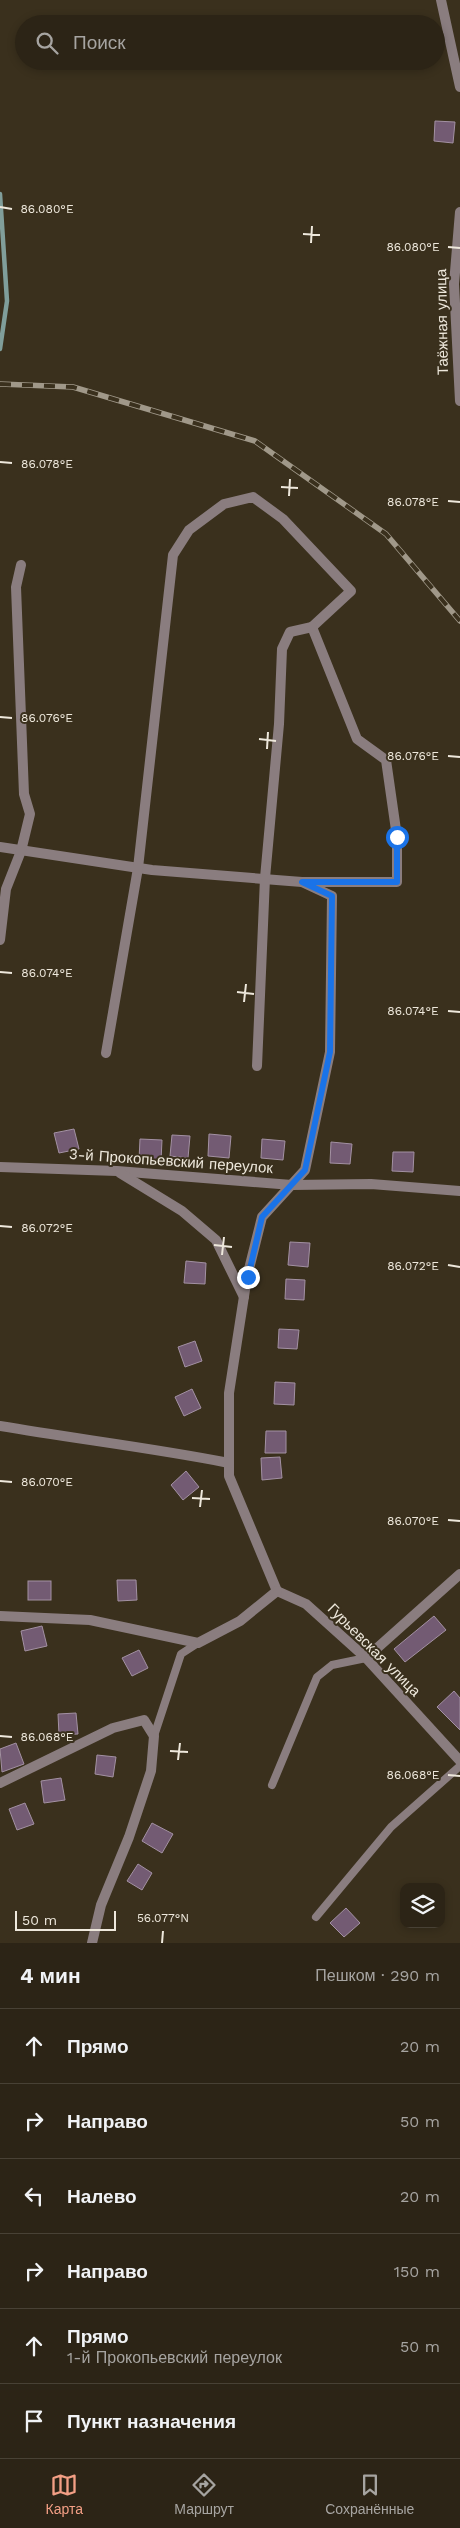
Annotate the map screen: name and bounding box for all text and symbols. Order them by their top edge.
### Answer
search box [15,15,445,70]
icon: search [33,29,61,57]
text: Поиск [73,31,126,54]
text: 86.080°E [20,202,74,216]
text: 86.080°E [386,240,440,254]
street label: Таёжная улица [432,268,452,375]
text: 86.078°E [21,457,73,471]
text: 86.078°E [387,495,439,509]
text: 86.076°E [21,711,73,725]
text: 86.076°E [387,749,439,763]
route start [386,826,409,849]
text: 86.074°E [21,966,73,980]
text: 86.074°E [387,1004,439,1018]
street label: 3-й Прокопьевский переулок [68,1145,274,1177]
text: 86.072°E [21,1221,73,1235]
text: 86.072°E [387,1259,439,1273]
route end [237,1266,260,1289]
text: 86.070°E [21,1475,73,1489]
text: 86.070°E [387,1514,439,1528]
street label: Гурьевская улица [324,1600,425,1701]
text: 86.068°E [21,1730,74,1744]
text: 86.068°E [387,1768,440,1782]
map controls [400,1883,445,1928]
button: layers [400,1883,445,1928]
scale bar [15,1908,116,1931]
text: 56.077°N [137,1911,189,1925]
text: 50 m [22,1912,57,1928]
text: 4 мин [20,1963,81,1988]
text: Пешком · 290 m [315,1966,440,1985]
icon: ahead [20,2032,48,2060]
text: Прямо [67,2035,129,2058]
text: 20 m [400,2037,440,2056]
icon: right [20,2107,48,2135]
text: Направо [67,2110,148,2133]
text: 50 m [400,2112,440,2131]
icon: left [20,2182,48,2210]
text: Налево [67,2185,137,2208]
text: 20 m [400,2187,440,2206]
icon: right [20,2257,48,2285]
text: Направо [67,2260,148,2283]
text: 150 m [394,2262,440,2281]
text: Прямо [67,2325,129,2348]
icon: ahead [20,2332,48,2360]
text: 50 m [400,2337,440,2356]
text: 1-й Прокопьевский переулок [67,2348,282,2367]
icon: arrive [20,2407,48,2435]
text: Пункт назначения [67,2410,236,2433]
tab: Карта [46,2471,83,2517]
tab: Маршрут [174,2471,234,2517]
tab: Сохранённые [325,2471,414,2517]

